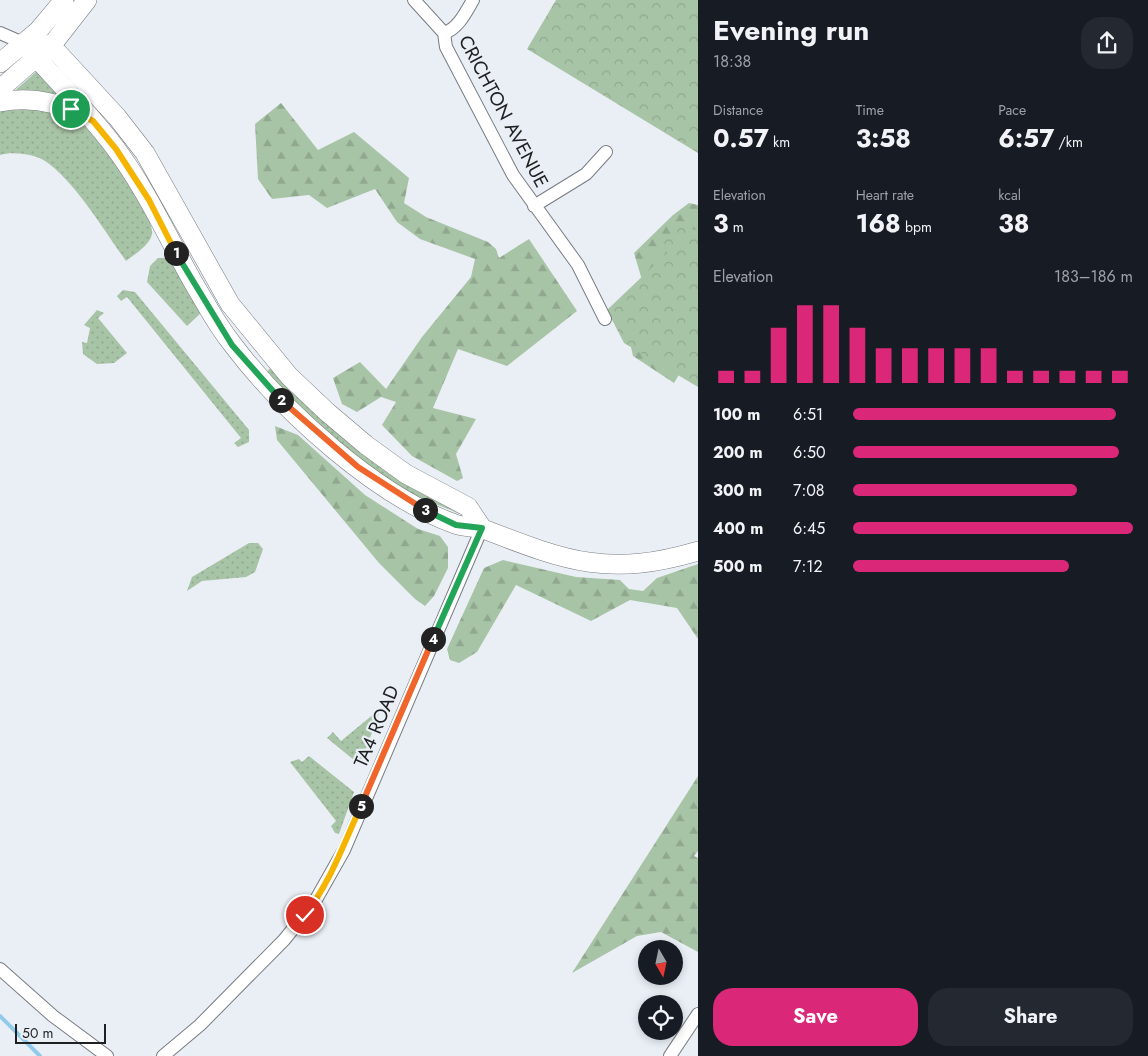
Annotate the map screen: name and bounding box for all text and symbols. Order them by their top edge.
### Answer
text: Evening run [713,10,869,51]
button: share [1081,17,1133,69]
street label: CRICHTON AVENUE [452,30,555,192]
text: 18:38 [713,50,751,73]
pin [50,88,92,130]
icon: arrive [57,95,85,123]
text: Distance [713,100,763,120]
text: Time [856,100,884,120]
text: Pace [998,100,1026,120]
text: 0.57 [713,120,769,156]
text: 3:58 [856,120,911,156]
text: 6:57 [998,120,1054,156]
text: km [769,132,790,152]
text: /km [1054,132,1083,152]
text: Elevation [713,185,766,205]
text: Heart rate [856,185,914,205]
text: kcal [998,185,1021,205]
text: 3 [713,205,729,241]
text: 168 [856,205,901,241]
text: 38 [998,205,1030,241]
text: m [729,217,744,237]
text: bpm [901,217,932,237]
pin: 1 [164,240,188,266]
text: 1 [173,243,180,263]
text: Elevation [713,265,773,288]
text: 183–186 m [1054,265,1133,288]
pin: 2 [268,388,294,412]
text: 2 [277,390,286,410]
text: 100 m [713,403,760,426]
text: 6:51 [793,403,823,426]
text: 200 m [713,441,763,464]
text: 6:50 [793,441,826,464]
text: 300 m [713,479,762,502]
text: 7:08 [793,479,825,502]
pin: 3 [412,498,438,522]
text: 3 [421,500,430,520]
text: 400 m [713,517,763,540]
text: 6:45 [793,517,825,540]
text: 500 m [713,555,762,578]
text: 7:12 [793,555,823,578]
pin: 4 [420,626,446,652]
text: 4 [429,629,438,649]
street label: TA4 ROAD [347,681,406,771]
pin: 5 [348,794,374,818]
text: 5 [357,796,366,816]
pin [284,894,326,936]
icon: check [291,901,319,929]
north arrow [638,940,682,985]
map controls [638,940,683,1040]
button: Save [713,988,918,1046]
button: Share [928,988,1133,1046]
button: locate [638,995,683,1040]
scale bar [15,1021,106,1044]
text: 50 m [22,1023,53,1043]

